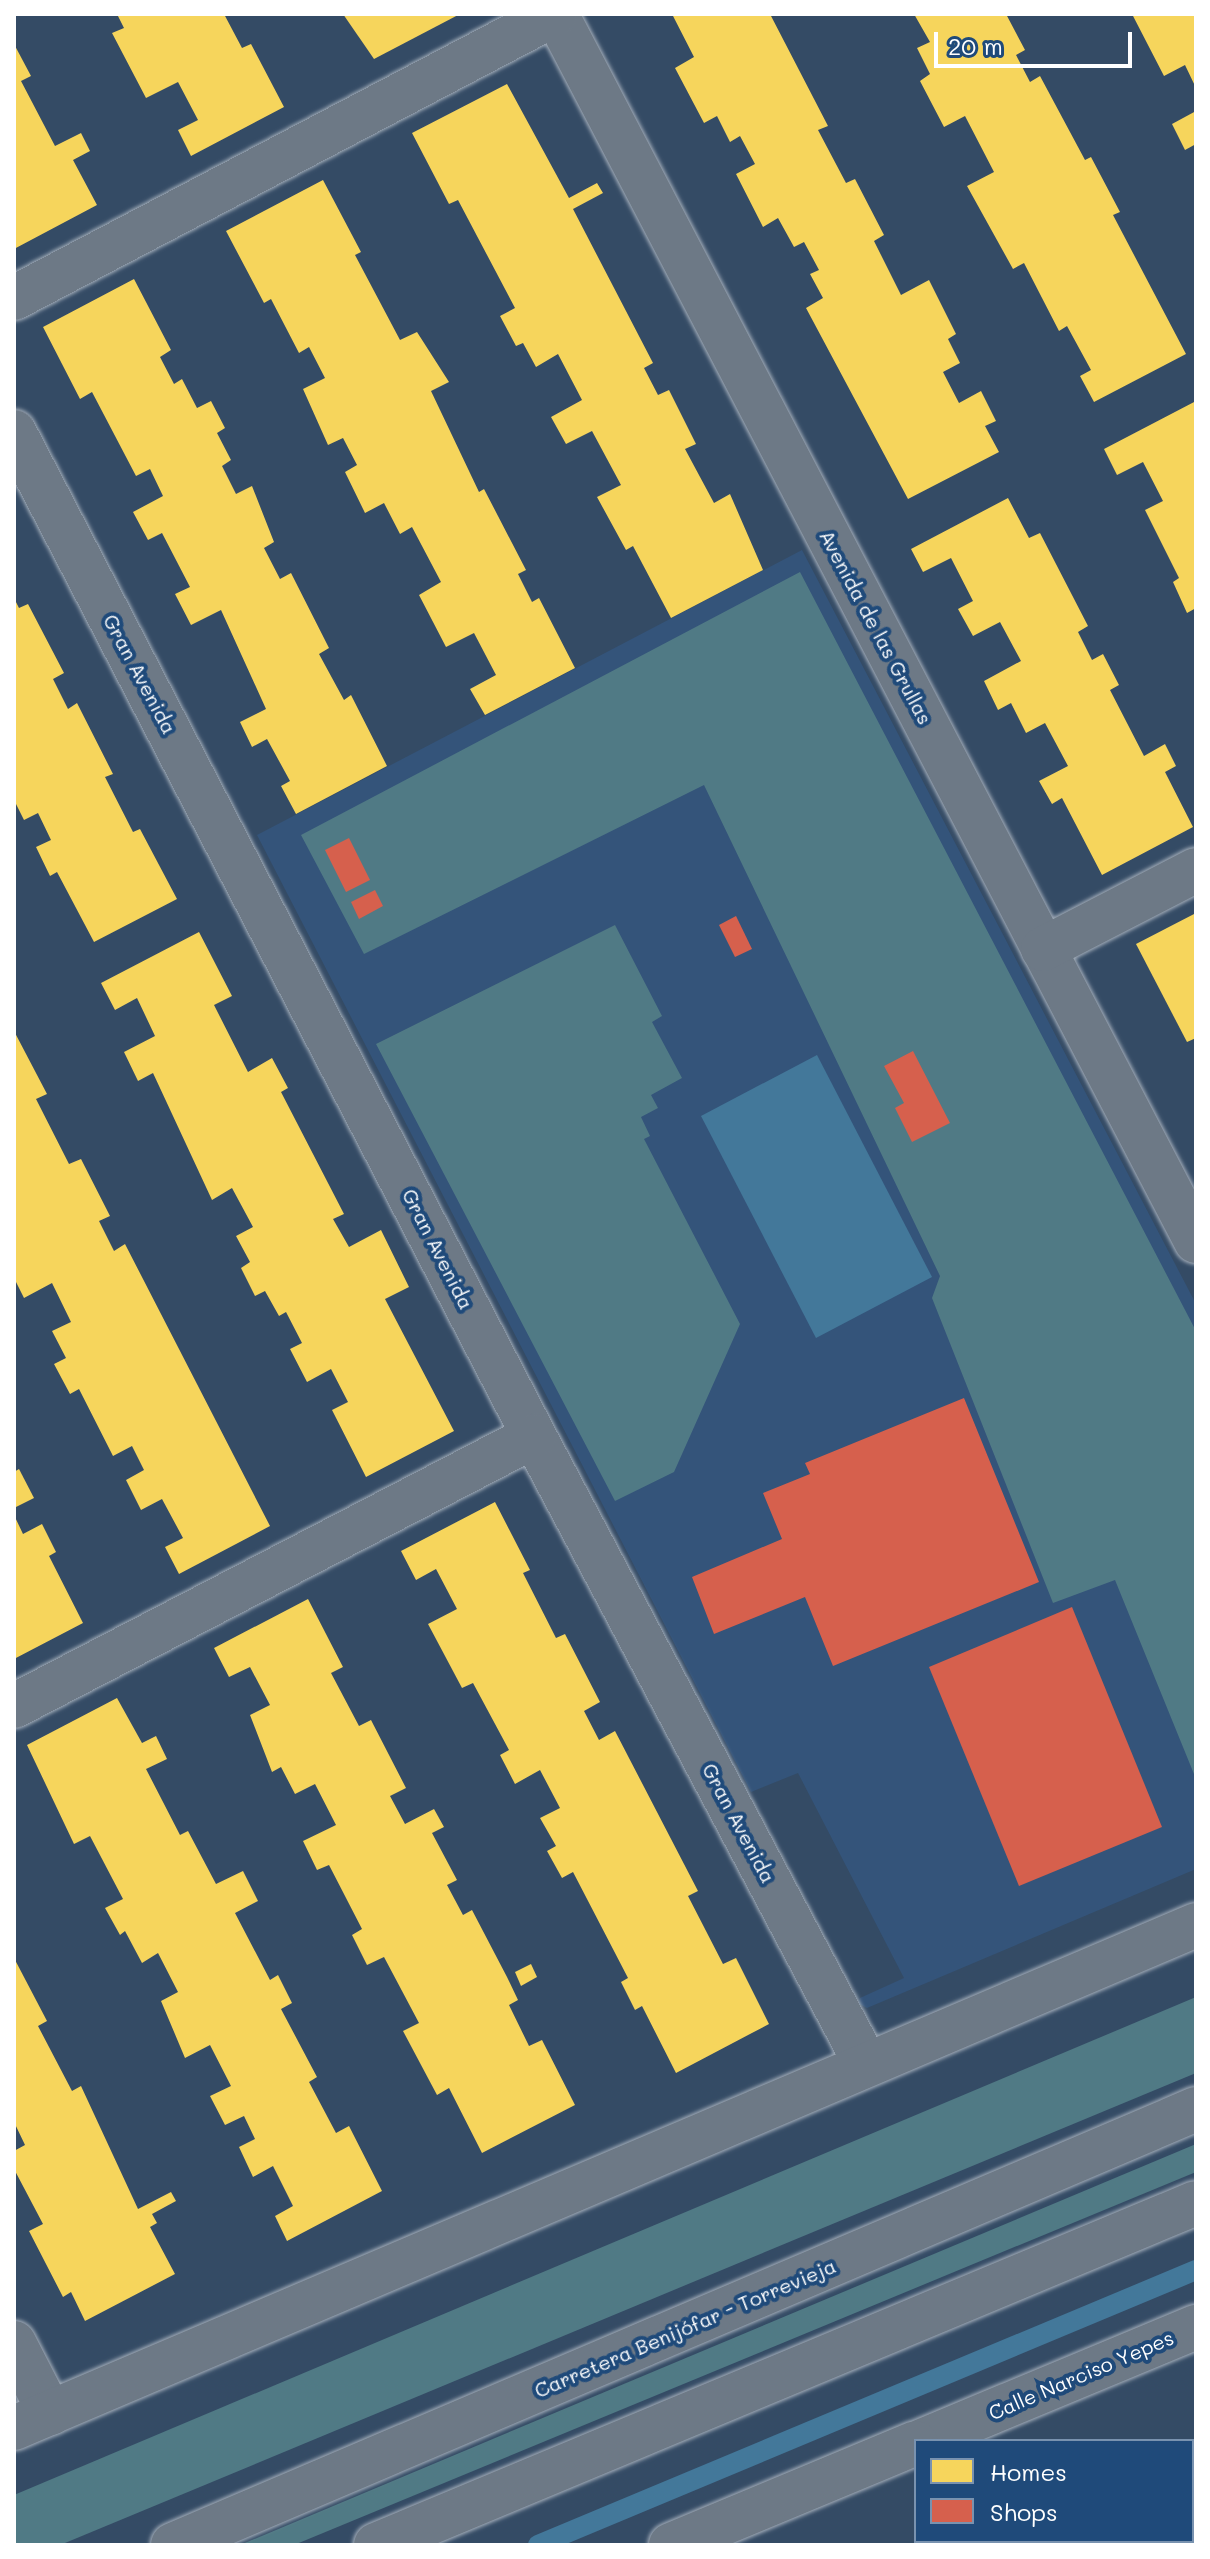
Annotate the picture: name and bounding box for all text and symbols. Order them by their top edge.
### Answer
scale bar [938,16,1136,66]
text: 20 m [948,30,1003,61]
street label: Avenida de las Grullas [815,526,937,728]
street label: Gran Avenida [98,610,182,738]
street label: Gran Avenida [397,1185,479,1313]
street label: Gran Avenida [697,1759,781,1887]
street label: Carretera Benijófar - Torrevieja [531,2253,839,2403]
street label: Calle Narciso Yepes [985,2325,1177,2425]
legend [914,2439,1194,2543]
text: Homes [990,2456,1067,2487]
text: Shops [990,2496,1058,2527]

